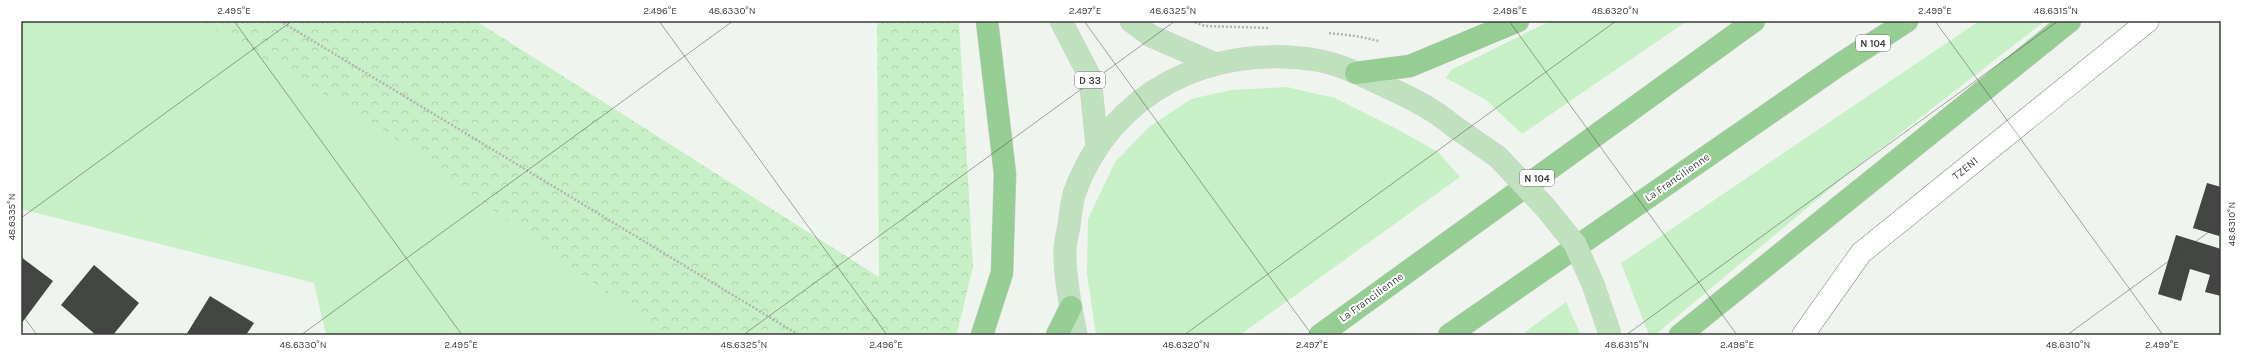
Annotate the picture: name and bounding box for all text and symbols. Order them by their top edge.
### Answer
text: 2.495°E [217,5,251,17]
text: 2.496°E [643,5,677,17]
text: 48.6330°N [708,5,756,17]
text: 2.497°E [1069,5,1101,17]
text: 48.6325°N [1150,5,1196,17]
text: 2.498°E [1493,5,1527,17]
text: 48.6320°N [1591,5,1639,17]
text: 2.499°E [1918,5,1952,17]
text: 48.6315°N [2034,5,2078,17]
road number: N 104 [1856,35,1890,51]
road number: D 33 [1075,72,1105,88]
street label: La Francilienne [1642,150,1712,205]
street label: TZEN1 [1950,154,1981,183]
road number: N 104 [1520,170,1554,186]
text: 48.6335°N [6,194,18,240]
text: 48.6310°N [2226,202,2238,246]
street label: La Francilienne [1337,270,1406,325]
text: 48.6330°N [279,339,327,351]
text: 2.495°E [444,339,478,351]
text: 48.6325°N [721,339,767,351]
text: 2.496°E [869,339,903,351]
text: 48.6320°N [1162,339,1210,351]
text: 2.497°E [1296,339,1328,351]
text: 48.6315°N [1605,339,1649,351]
text: 2.498°E [1720,339,1754,351]
text: 48.6310°N [2046,339,2090,351]
text: 2.499°E [2145,339,2179,351]

